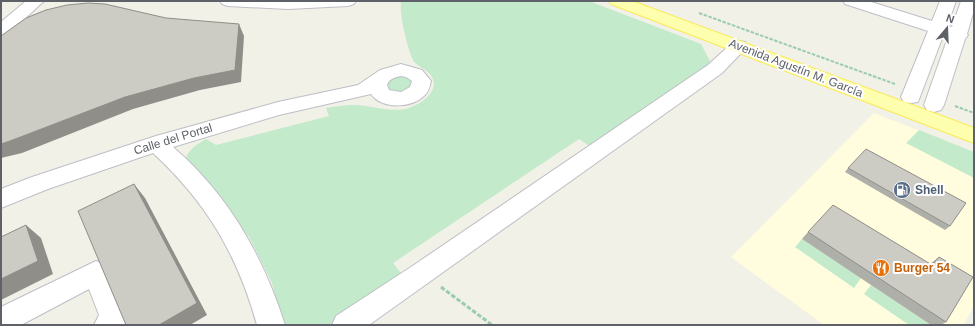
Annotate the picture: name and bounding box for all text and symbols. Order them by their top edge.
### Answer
north arrow [927,8,967,48]
text: N [945,12,956,26]
street label: Avenida Agustín M. García [727,36,865,100]
street label: Calle del Portal [132,120,214,158]
fuel station icon: Shell [892,180,912,200]
place label: Shell [915,183,944,197]
restaurant icon: Burger 54 [871,258,891,278]
place label: Burger 54 [894,261,950,275]

